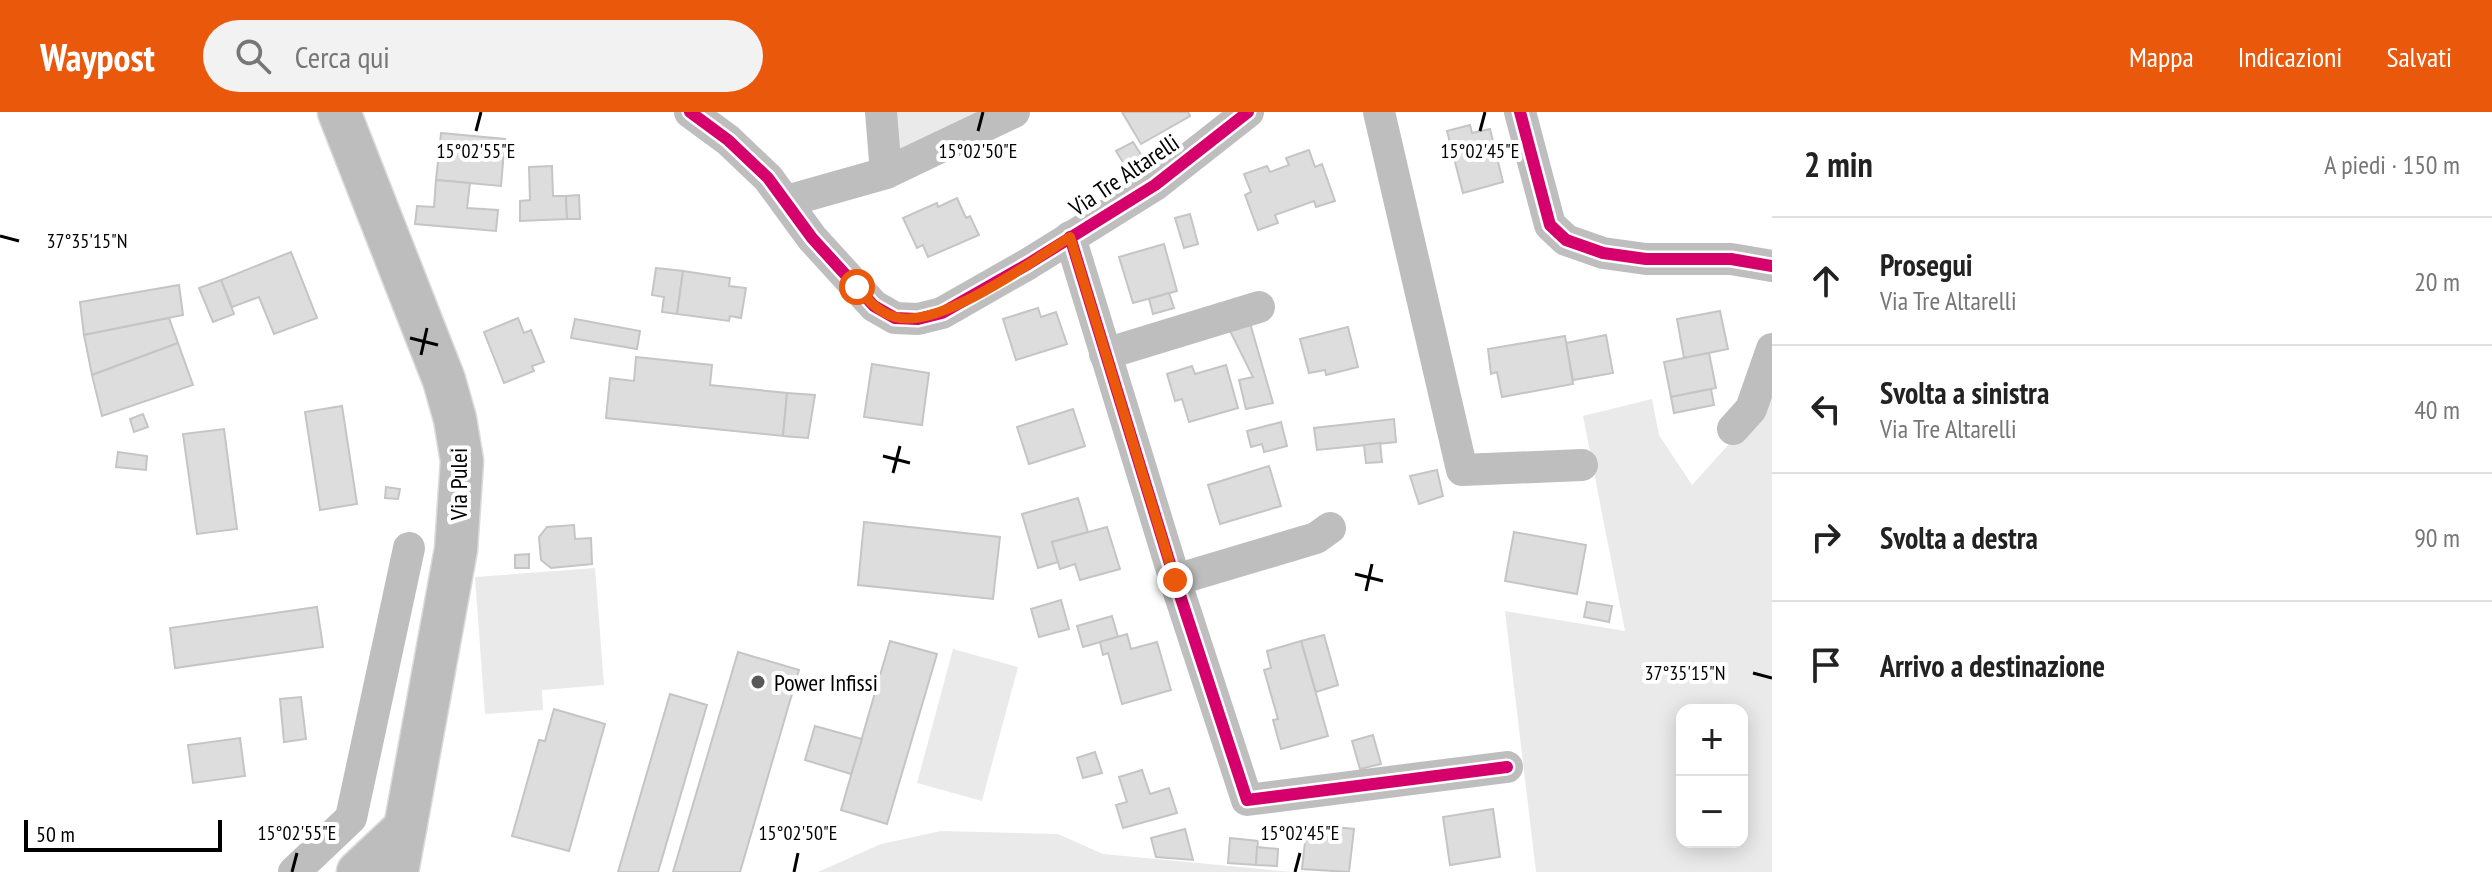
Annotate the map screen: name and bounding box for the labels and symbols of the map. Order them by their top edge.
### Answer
street label: Via Tre Altarelli [1062,127,1185,224]
text: 15°02'55"E [437,138,515,164]
text: 15°02'50"E [939,138,1017,164]
text: 15°02'45"E [1441,138,1519,164]
text: 37°35'15"N [47,228,127,254]
route start [839,269,875,305]
street label: Via Pulei [443,448,474,521]
route end [1157,562,1193,598]
text: 37°35'15"N [1645,660,1725,686]
place label: Power Infissi [774,667,878,698]
marker: Power Infissi [749,673,767,691]
scale bar [24,816,222,852]
text: 15°02'55"E [258,820,336,846]
text: 15°02'50"E [759,820,837,846]
text: 15°02'45"E [1261,820,1339,846]

